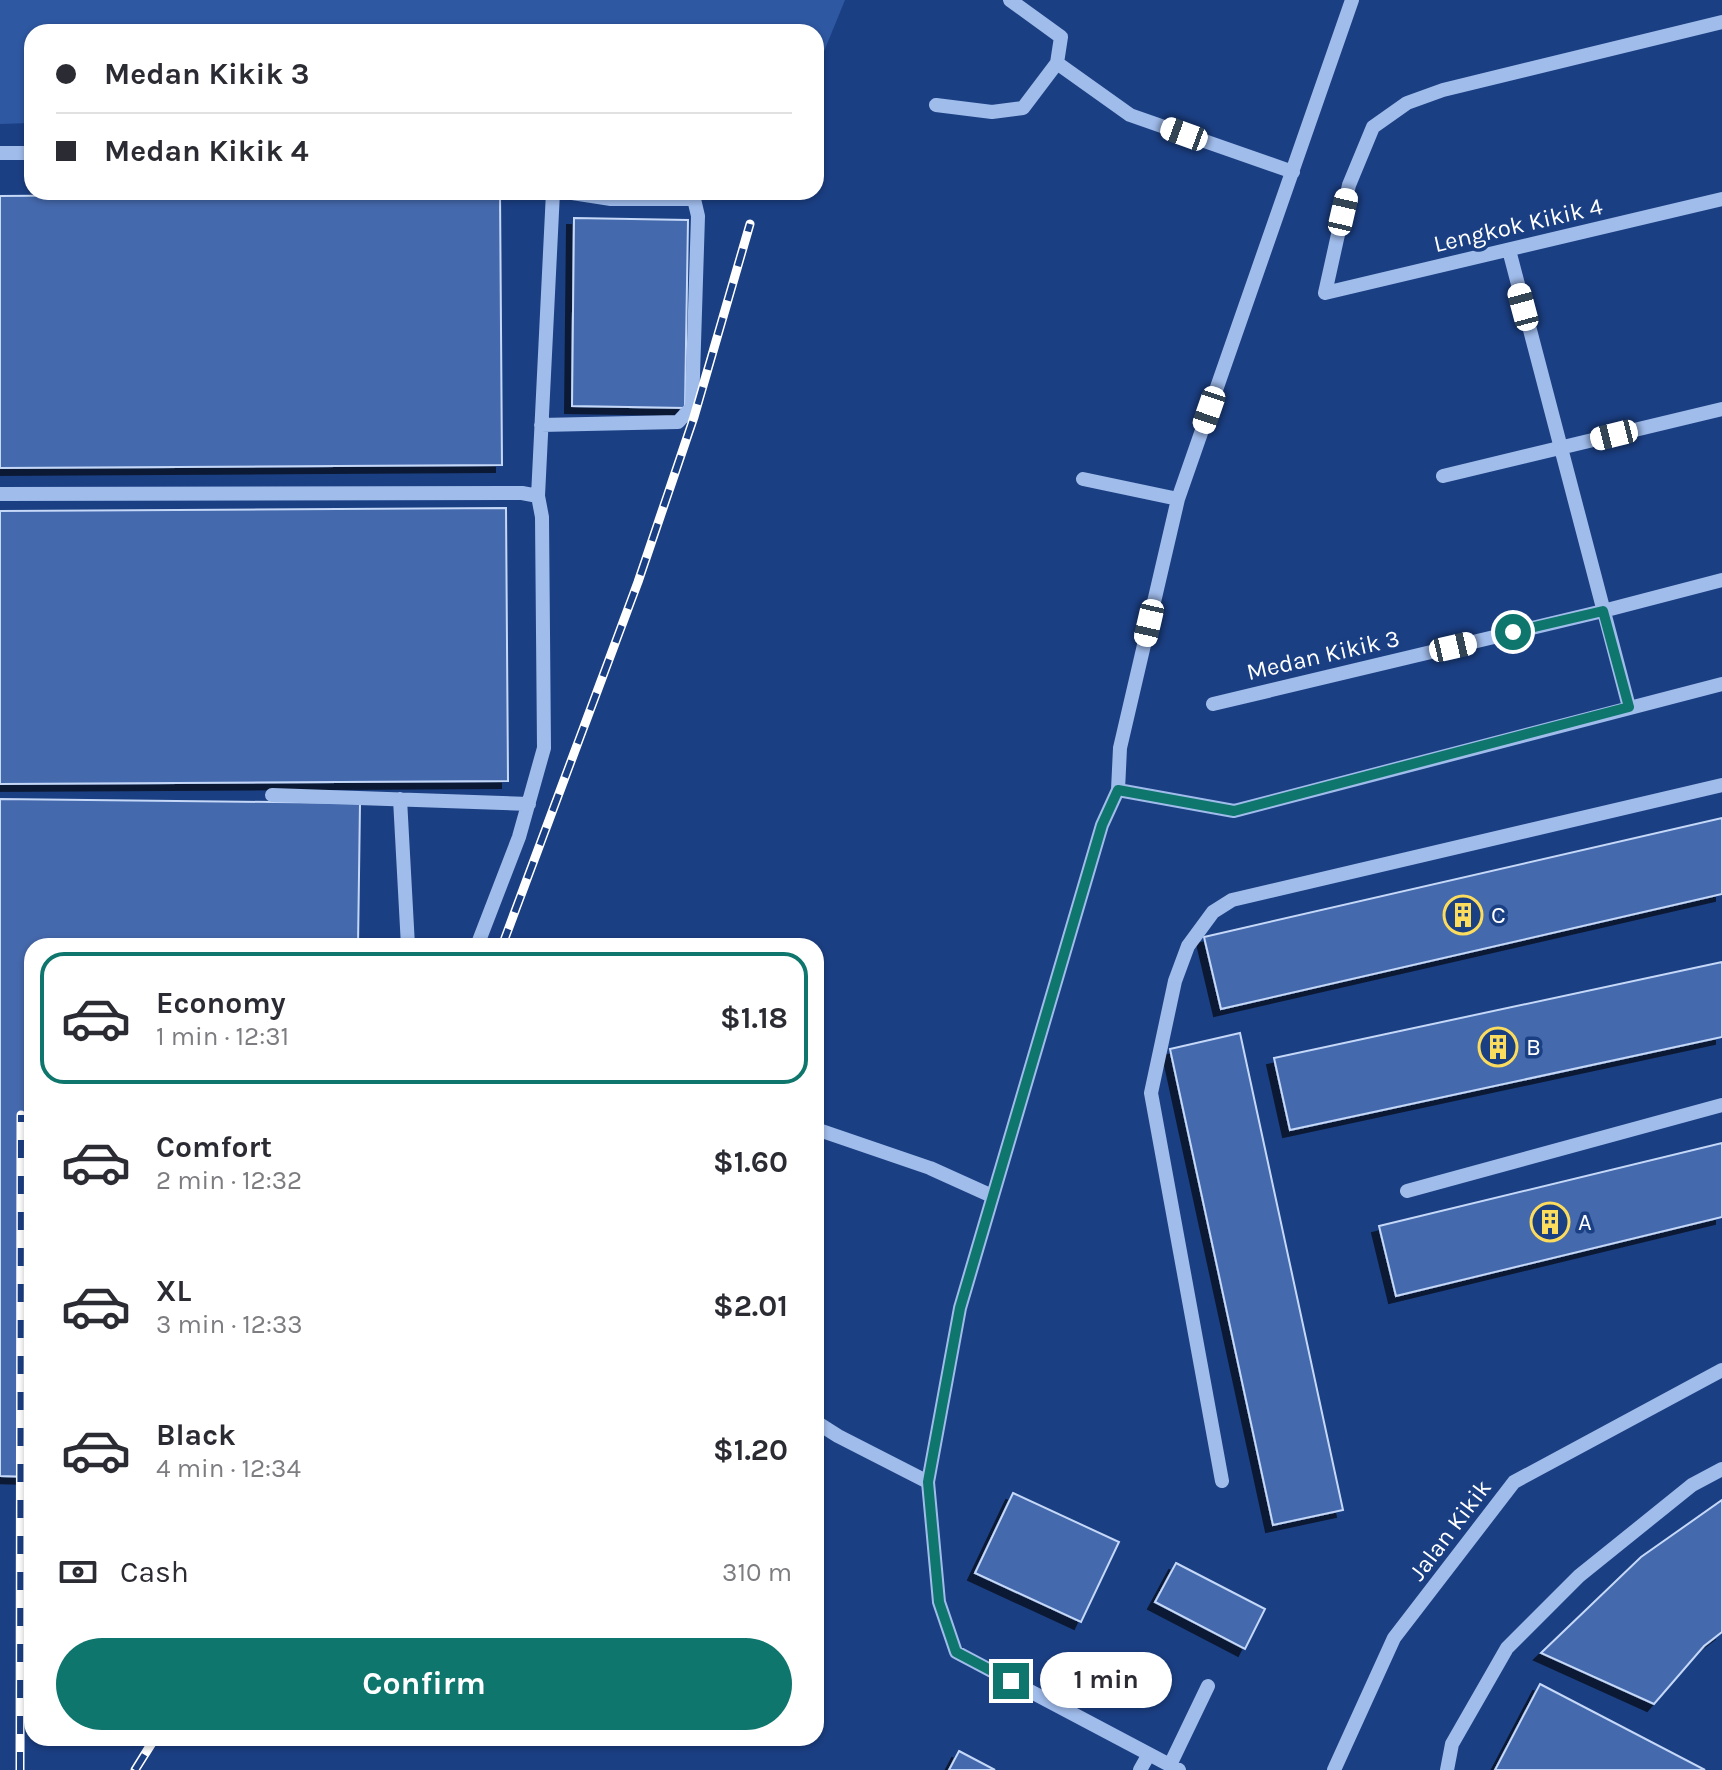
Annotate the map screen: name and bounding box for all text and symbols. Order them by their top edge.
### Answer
text: Medan Kikik 3 [104,56,309,92]
car [1157,115,1211,153]
text: Medan Kikik 4 [104,133,309,169]
car [1326,186,1360,238]
street label: Lengkok Kikik 4 [1431,192,1605,258]
car [1505,281,1541,333]
car [1190,383,1228,437]
car [1588,418,1640,452]
car [1132,597,1166,649]
route start [1495,614,1531,650]
street label: Medan Kikik 3 [1244,624,1402,686]
car [1427,630,1479,664]
building icon: C [1442,894,1484,936]
place label: C [1491,901,1506,929]
icon: car [60,982,132,1054]
text: Economy [156,985,286,1021]
text: $1.18 [720,1000,788,1036]
text: 1 min · 12:31 [156,1021,289,1052]
building icon: B [1477,1026,1519,1068]
place label: B [1526,1033,1541,1061]
icon: car [60,1126,132,1198]
text: Comfort [156,1129,272,1165]
text: $1.60 [713,1144,788,1180]
text: 2 min · 12:32 [156,1165,302,1196]
building icon: A [1529,1201,1571,1243]
place label: A [1578,1208,1592,1236]
icon: car [60,1270,132,1342]
text: XL [156,1273,191,1309]
text: $2.01 [713,1288,788,1324]
text: 3 min · 12:33 [156,1309,303,1340]
icon: car [60,1414,132,1486]
text: Black [156,1417,236,1453]
text: $1.20 [713,1432,788,1468]
text: 4 min · 12:34 [156,1453,301,1484]
street label: Jalan Kikik [1403,1474,1497,1586]
icon: cash [56,1550,100,1594]
text: Cash [120,1554,189,1590]
text: 310 m [722,1557,792,1588]
button: Confirm [56,1638,792,1730]
callout: 1 min [1039,1653,1171,1709]
route end [993,1663,1029,1699]
text: 1 min [1073,1664,1139,1695]

